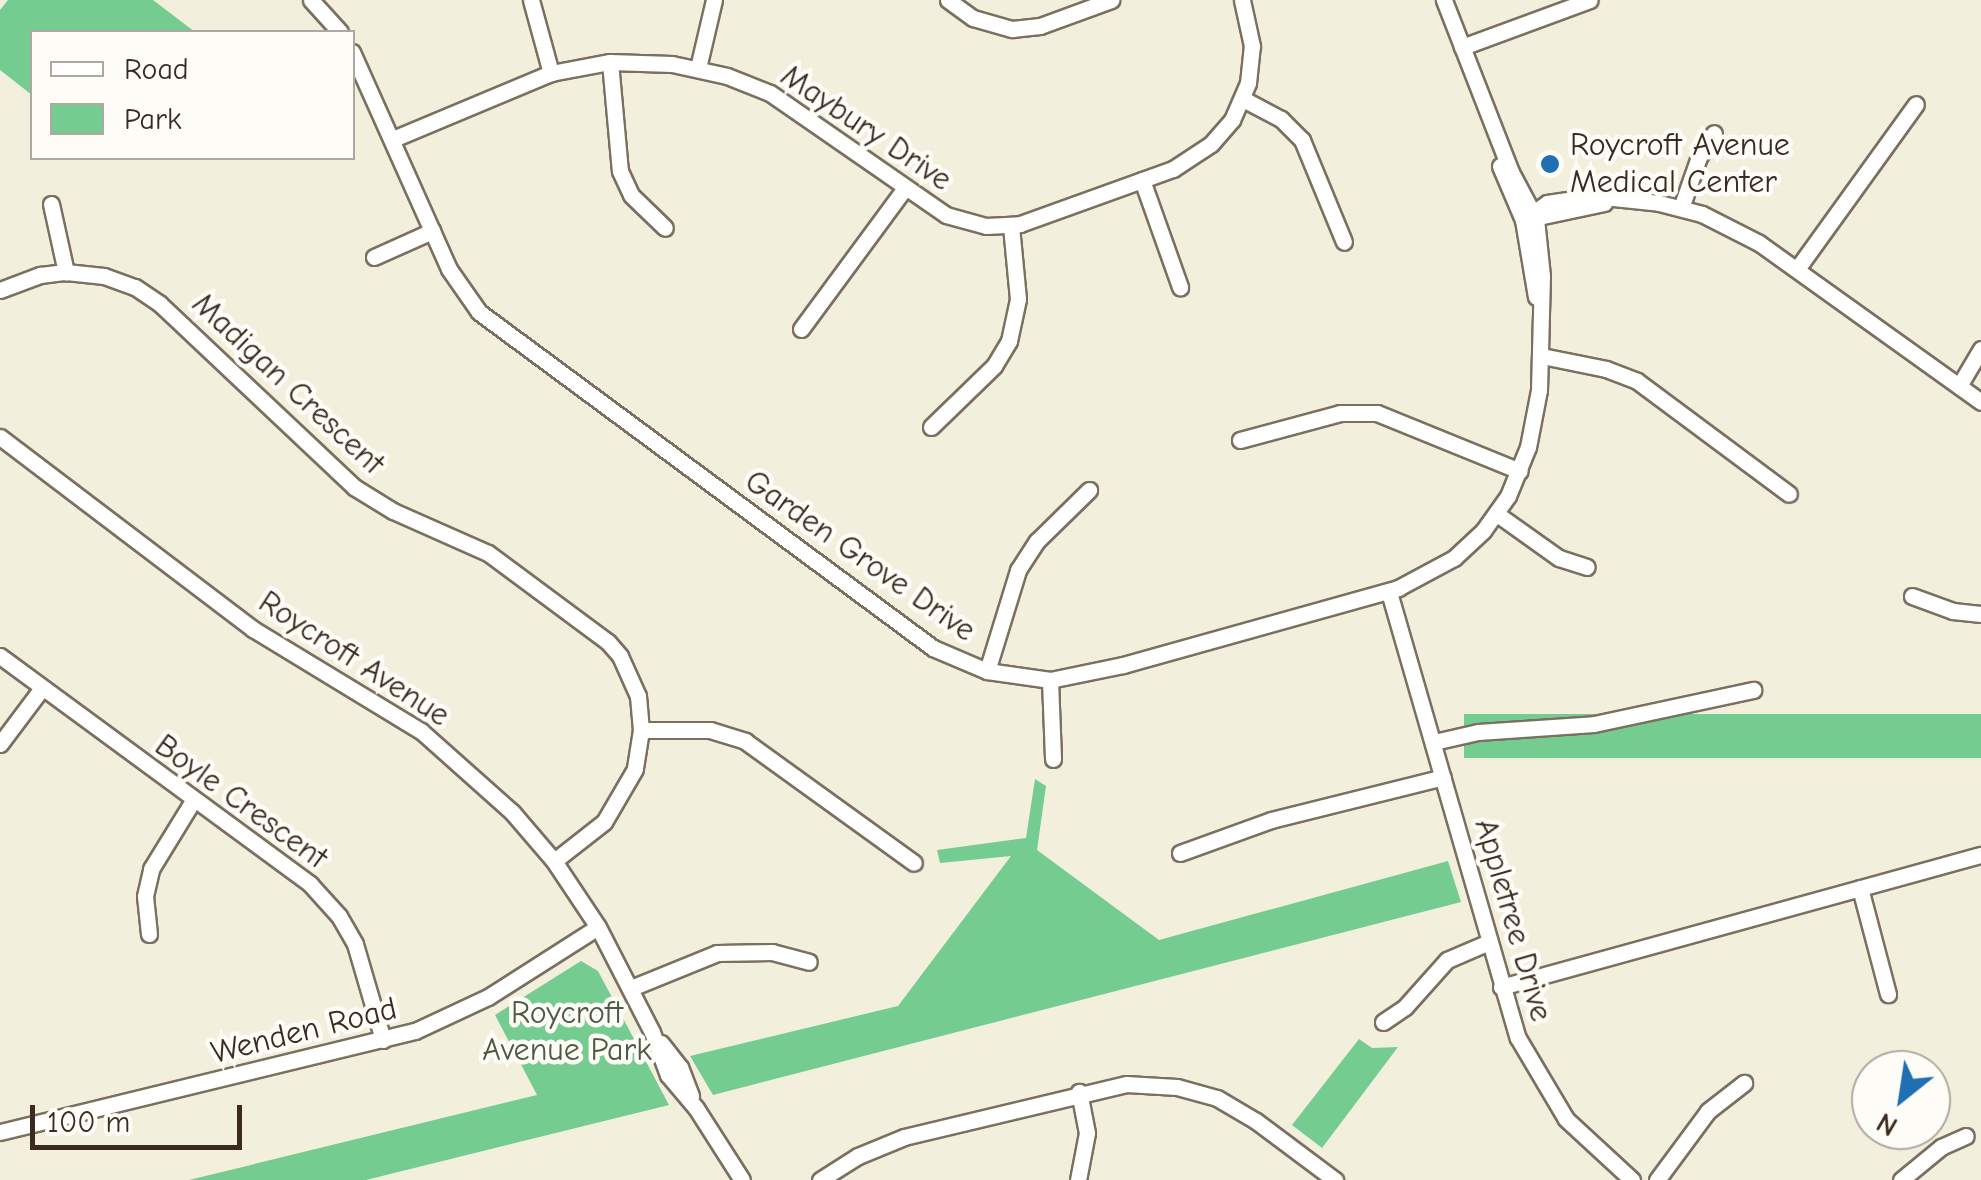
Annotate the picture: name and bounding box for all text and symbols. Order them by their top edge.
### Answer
legend [30,30,355,160]
text: Road [124,52,189,87]
street label: Maybury Drive [773,57,959,199]
text: Park [124,102,181,137]
place label: Roycroft Avenue Medical Center [1570,127,1790,202]
marker: Roycroft Avenue Medical Center [1539,153,1561,175]
street label: Madigan Crescent [184,285,392,483]
street label: Garden Grove Drive [737,462,983,650]
street label: Roycroft Avenue [251,583,457,735]
street label: Boyle Crescent [147,727,335,877]
street label: Appletree Drive [1466,815,1560,1025]
street label: Wenden Road [207,989,401,1073]
park label: Roycroft Avenue Park [482,995,652,1070]
north arrow [1851,1050,1951,1150]
scale bar [35,1085,248,1147]
text: 100 m [47,1105,130,1140]
text: N [1871,1106,1903,1143]

